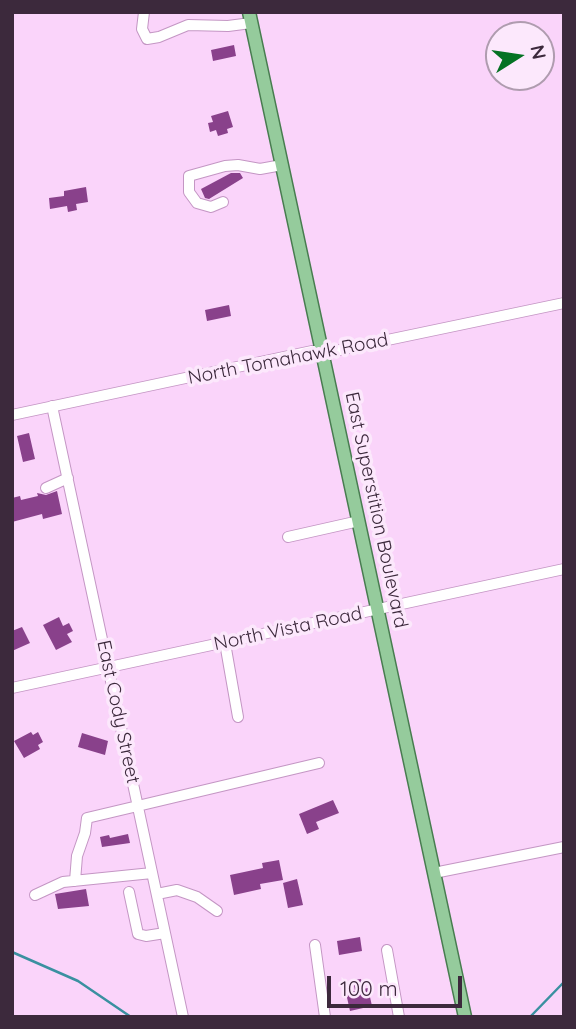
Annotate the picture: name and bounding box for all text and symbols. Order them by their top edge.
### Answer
north arrow [485,21,555,91]
text: N [525,43,552,61]
street label: North Tomahawk Road [186,328,390,390]
street label: East Superstition Boulevard [340,390,412,630]
street label: North Vista Road [212,602,364,656]
street label: East Cody Street [92,638,144,786]
scale bar [331,962,466,1006]
text: 100 m [340,975,398,1001]

